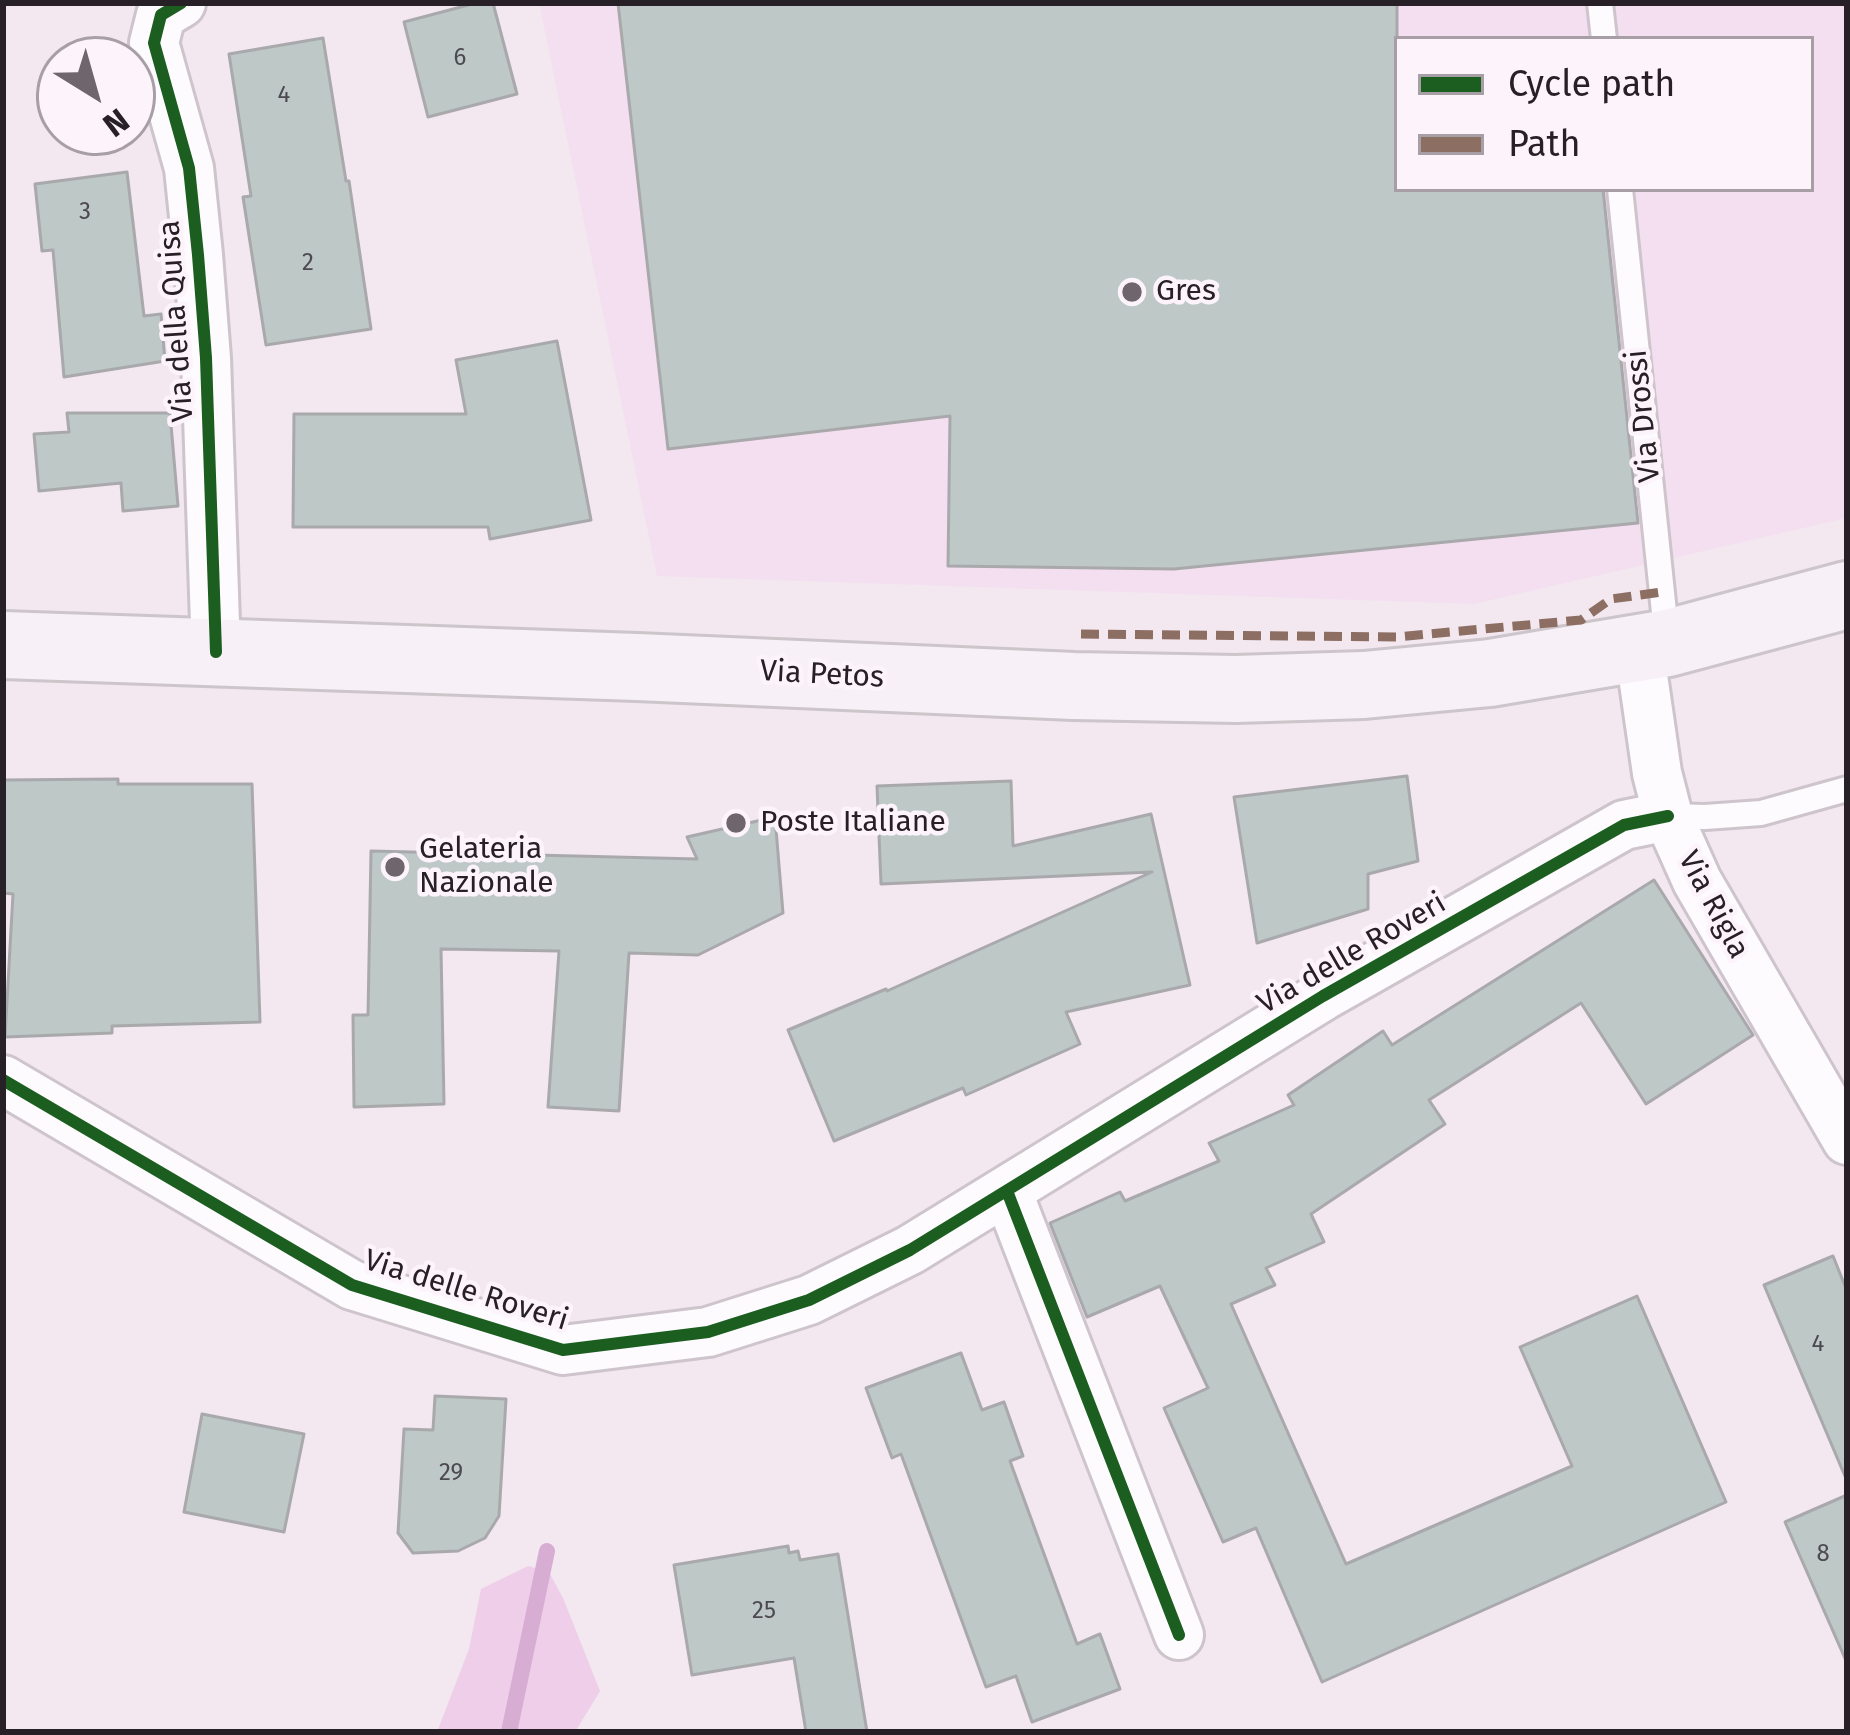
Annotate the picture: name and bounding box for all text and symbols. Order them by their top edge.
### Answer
north arrow [36,36,156,156]
legend [1394,36,1814,192]
house number: 6 [454,44,466,72]
text: Cycle path [1508,62,1675,106]
house number: 4 [278,81,290,109]
text: N [95,100,137,145]
text: Path [1508,122,1581,166]
house number: 3 [79,198,91,226]
street label: Via della Quisa [152,219,202,423]
house number: 2 [302,249,314,277]
place label: Gres [1156,274,1216,310]
marker: Gres [1119,279,1145,305]
street label: Via Drossi [1619,348,1669,484]
street label: Via Petos [759,654,885,696]
place label: Poste Italiane [760,805,946,841]
marker: Poste Italiane [723,810,749,836]
place label: Gelateria Nazionale [419,832,553,902]
street label: Via Rigla [1670,845,1756,965]
marker: Gelateria Nazionale [382,854,408,880]
street label: Via delle Roveri [1251,886,1453,1022]
street label: Via delle Roveri [360,1243,572,1339]
house number: 4 [1812,1330,1824,1358]
house number: 29 [439,1459,463,1487]
house number: 8 [1816,1540,1830,1568]
house number: 25 [752,1597,776,1625]

